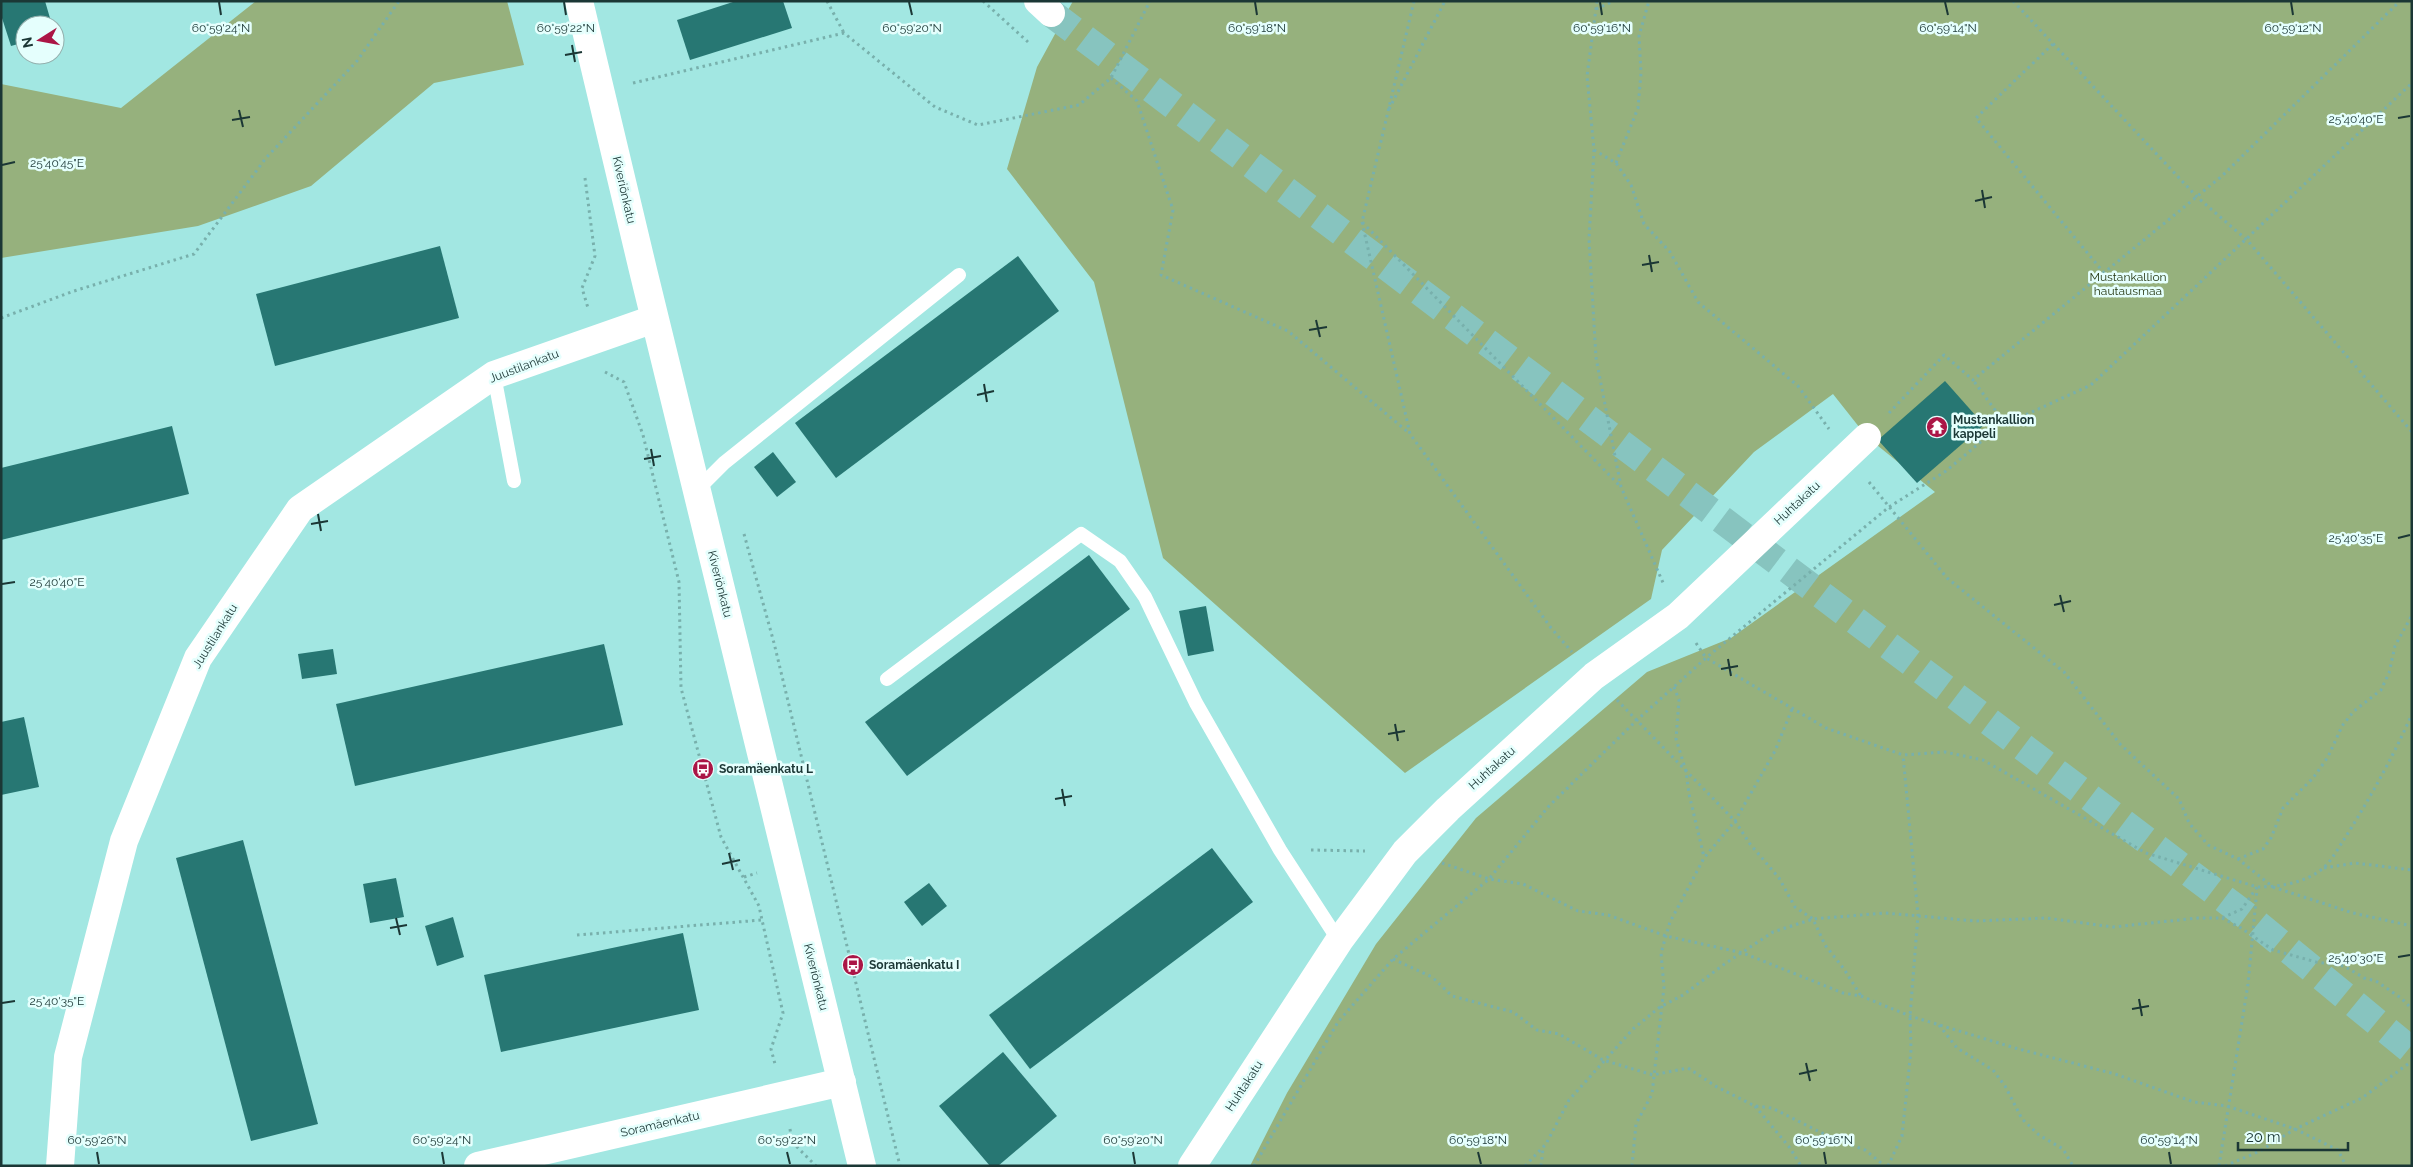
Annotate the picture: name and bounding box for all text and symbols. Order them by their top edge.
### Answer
north arrow [15,15,65,65]
text: 60°59'24"N [192,21,250,35]
text: 60°59'22"N [537,21,595,35]
text: 60°59'20"N [882,21,942,35]
text: 60°59'18"N [1228,21,1286,35]
text: 60°59'16"N [1573,21,1631,35]
text: 60°59'14"N [1919,21,1977,35]
text: 60°59'12"N [2264,21,2322,35]
text: N [18,36,36,49]
text: 25°40'40"E [2329,112,2383,126]
street label: Kiveriönkatu [609,155,639,225]
text: 25°40'45"E [30,156,84,170]
park label: Mustankallion hautausmaa [2089,270,2167,298]
street label: Juustilankatu [487,346,561,386]
place label: Mustankallion kappeli [1953,413,2034,441]
temple icon: Mustankallion kappeli [1925,415,1949,439]
street label: Huhtakatu [1771,478,1823,528]
text: 25°40'35"E [2329,531,2383,545]
street label: Kiveriönkatu [705,549,735,619]
text: 25°40'40"E [30,575,84,589]
street label: Juustilankatu [190,601,240,671]
street label: Huhtakatu [1466,744,1518,792]
bus stop icon: Soramäenkatu L [691,757,715,781]
place label: Soramäenkatu L [719,762,813,776]
street label: Kiveriönkatu [801,942,831,1012]
text: 25°40'30"E [2328,951,2384,965]
bus stop icon: Soramäenkatu I [841,953,865,977]
place label: Soramäenkatu I [869,958,959,972]
text: 25°40'35"E [30,994,84,1008]
street label: Huhtakatu [1222,1058,1266,1114]
street label: Soramäenkatu [619,1108,701,1140]
scale bar [2238,1120,2348,1152]
text: 20 m [2246,1128,2281,1146]
text: 60°59'26"N [67,1133,127,1147]
text: 60°59'24"N [413,1133,471,1147]
text: 60°59'22"N [758,1133,816,1147]
text: 60°59'20"N [1103,1133,1163,1147]
text: 60°59'18"N [1449,1133,1507,1147]
text: 60°59'16"N [1795,1133,1853,1147]
text: 60°59'14"N [2140,1133,2198,1147]

